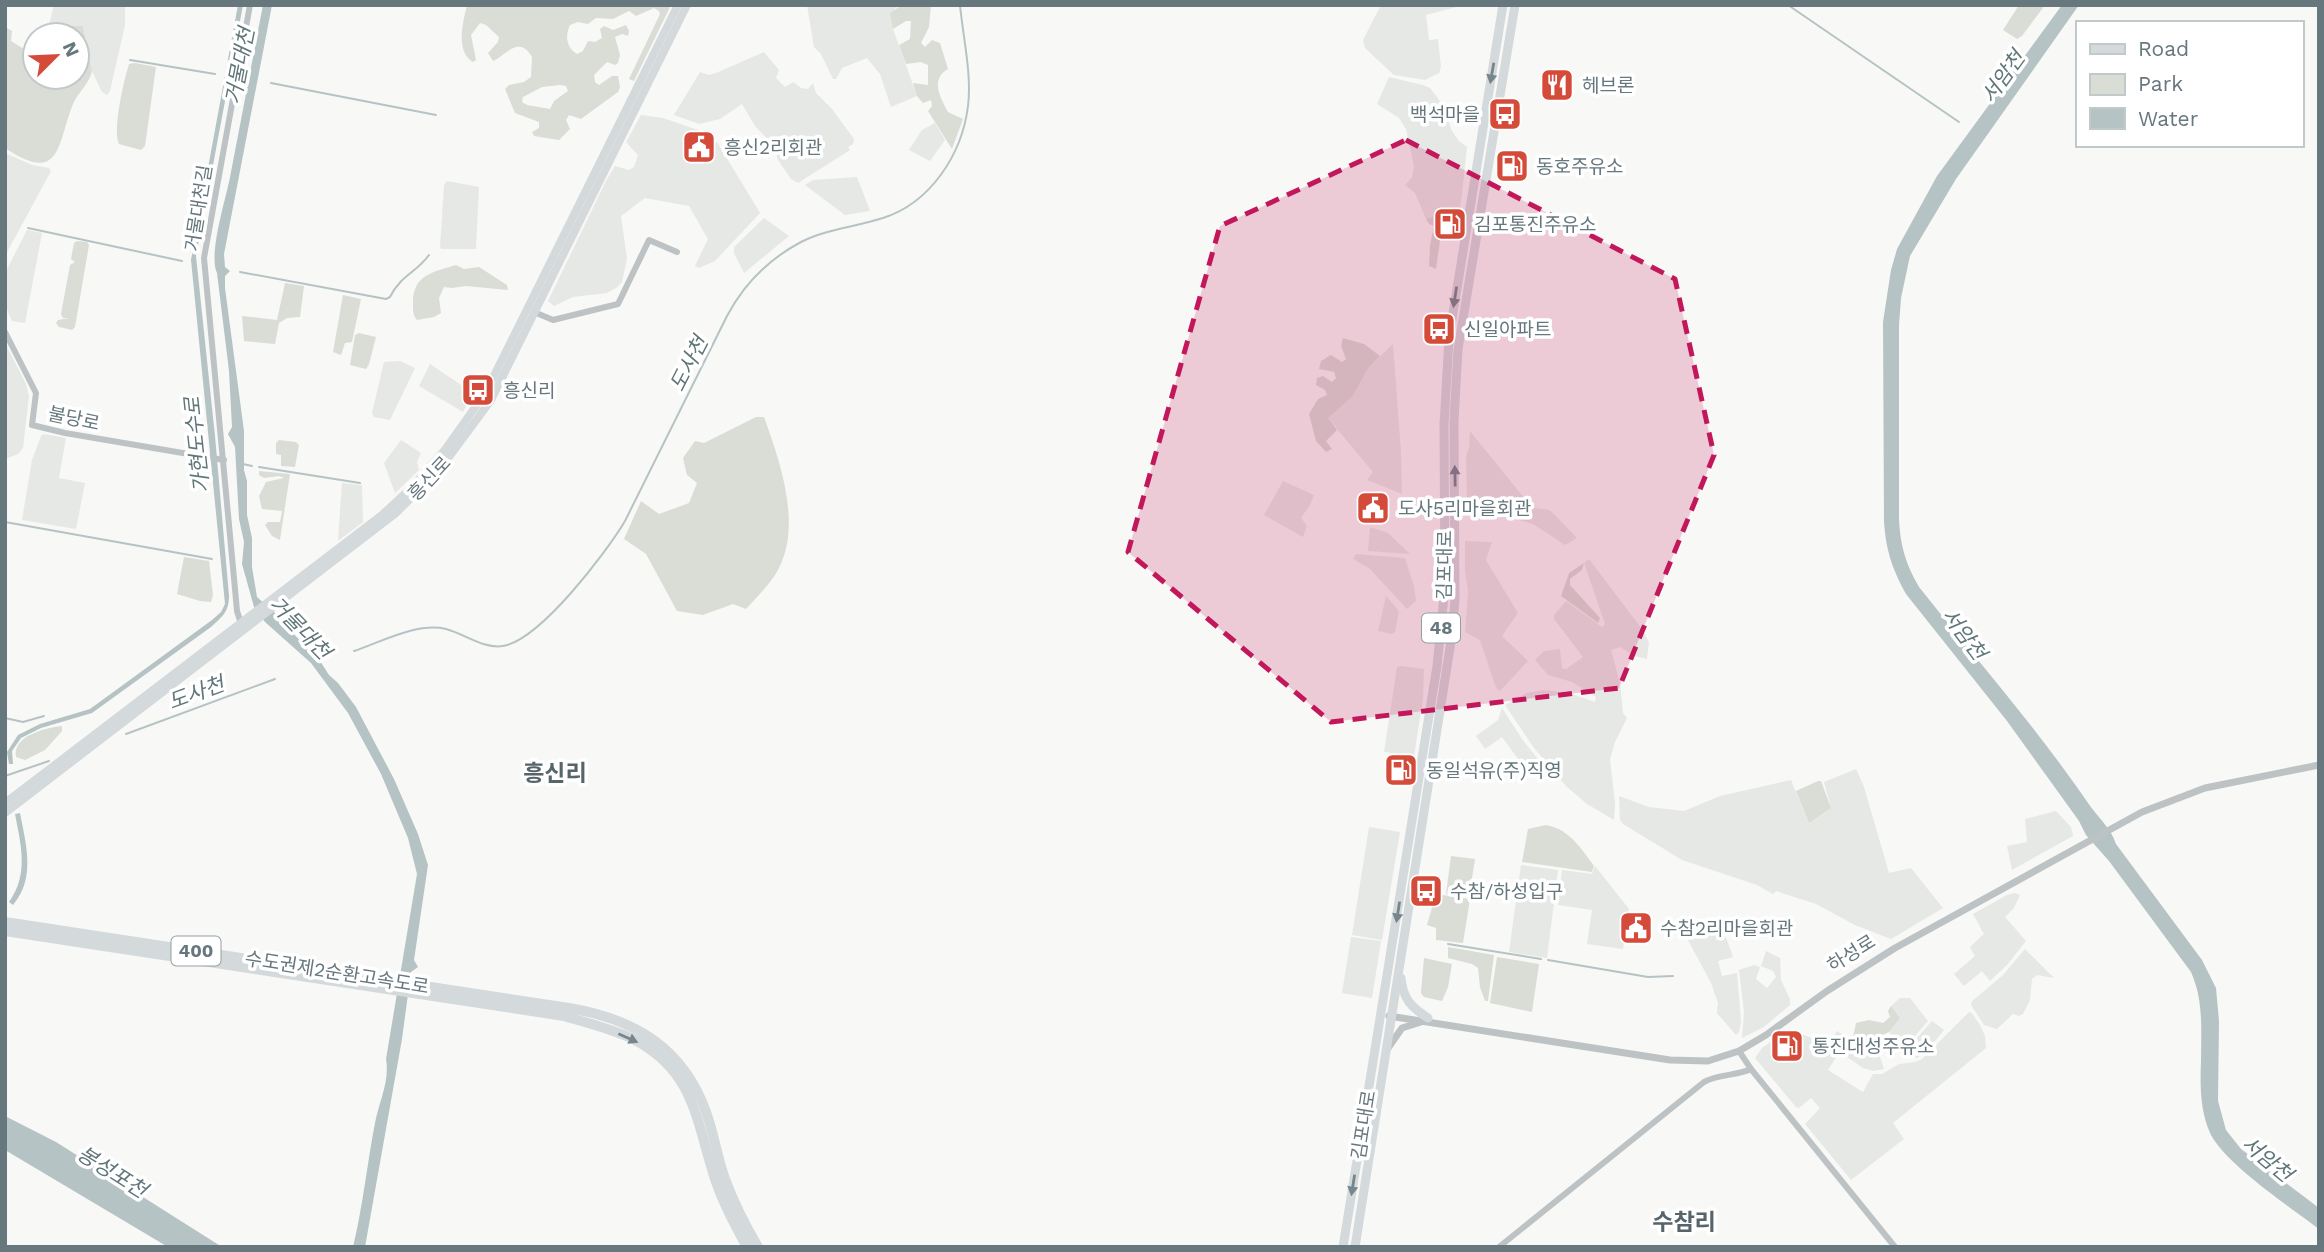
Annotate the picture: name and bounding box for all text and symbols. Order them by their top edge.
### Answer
north arrow [21,21,91,91]
legend [2076,21,2303,147]
water label: 거물대천 [220,23,260,106]
text: Road [2138,36,2189,61]
text: N [58,38,84,60]
water label: 서암천 [1975,44,2031,108]
one-way arrow [1486,62,1497,84]
restaurant icon: 헤브론 [1538,66,1576,104]
text: Park [2138,71,2183,96]
place label: 헤브론 [1582,74,1634,97]
bus stop icon: 백석마을 [1486,95,1524,133]
place label: 백석마을 [1410,103,1480,126]
text: Water [2138,106,2199,131]
public building icon: 흥신2리회관 [680,128,718,166]
place label: 흥신2리회관 [724,136,822,159]
fuel station icon: 동호주유소 [1493,147,1531,185]
place label: 동호주유소 [1536,155,1623,178]
street label: 거물대천길 [180,163,217,253]
fuel station icon: 김포통진주유소 [1431,205,1469,243]
place label: 김포통진주유소 [1474,213,1596,236]
one-way arrow [1449,286,1460,308]
bus stop icon: 신일아파트 [1420,310,1458,348]
place label: 신일아파트 [1464,318,1551,341]
water label: 도사천 [664,330,714,395]
bus stop icon: 흥신리 [459,371,497,409]
place label: 흥신리 [503,379,555,402]
water label: 가현도수로 [179,394,214,494]
street label: 불당로 [46,402,102,435]
street label: 흥신로 [403,451,456,505]
one-way arrow [1449,465,1461,487]
public building icon: 도사5리마을회관 [1354,489,1392,527]
place label: 도사5리마을회관 [1398,497,1531,520]
street label: 김포대로 [1432,530,1457,600]
water label: 거물대천 [265,591,338,666]
water label: 서암천 [1937,603,1993,667]
road number: 48 [1422,614,1460,642]
water label: 도사천 [164,670,230,714]
fuel station icon: 동일석유(주)직영 [1382,751,1420,789]
place label: 동일석유(주)직영 [1426,759,1562,782]
district label: 흥신리 [523,760,587,787]
bus stop icon: 수참/하성입구 [1407,872,1445,910]
place label: 수참/하성입구 [1450,880,1563,903]
one-way arrow [1392,902,1403,924]
public building icon: 수참2리마을회관 [1617,909,1655,947]
place label: 수참2리마을회관 [1660,917,1793,940]
street label: 하성로 [1823,930,1880,977]
road number: 400 [172,936,220,966]
street label: 수도권제2순환고속도로 [243,947,431,998]
fuel station icon: 통진대성주유소 [1768,1027,1806,1065]
one-way arrow [618,1032,638,1044]
place label: 통진대성주유소 [1812,1035,1934,1058]
street label: 김포대로 [1347,1089,1380,1161]
water label: 서암천 [2237,1130,2300,1189]
water label: 봉성포천 [73,1140,154,1204]
one-way arrow [1347,1174,1358,1196]
district label: 수참리 [1652,1209,1716,1236]

